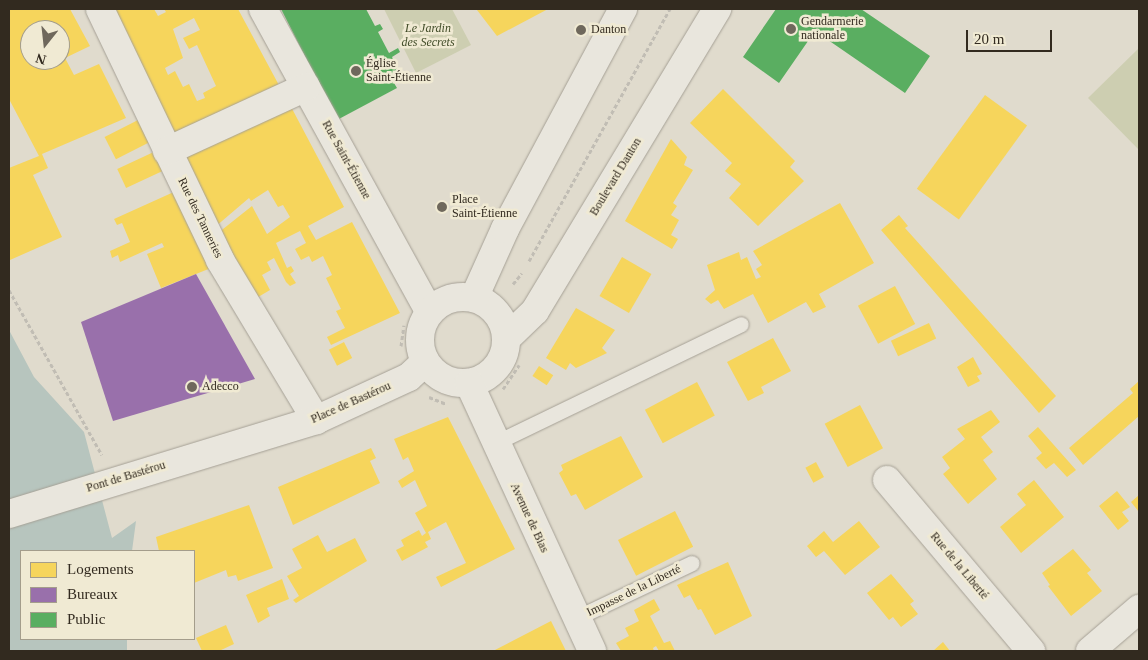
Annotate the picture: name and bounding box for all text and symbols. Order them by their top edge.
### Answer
place label: Gendarmerie nationale [801,15,864,43]
north arrow [20,20,70,70]
scale bar [968,20,1054,52]
park label: Le Jardin des Secrets [401,22,455,50]
place label: Danton [591,23,626,37]
marker: Gendarmerie nationale [785,23,797,35]
marker: Danton [575,24,587,36]
text: 20 m [974,31,1004,47]
text: N [34,50,48,68]
place label: Église Saint-Étienne [366,57,431,85]
marker: Église Saint-Étienne [350,65,362,77]
street label: Rue Saint-Étienne [318,118,374,202]
street label: Boulevard Danton [587,135,645,219]
street label: Rue des Tanneries [174,175,226,261]
place label: Place Saint-Étienne [452,193,517,221]
marker: Place Saint-Étienne [436,201,448,213]
street label: Place de Bastérou [309,379,393,427]
place label: Adecco [202,380,239,394]
marker: Adecco [186,381,198,393]
street label: Pont de Bastérou [85,458,167,496]
street label: Avenue de Bias [507,481,551,555]
street label: Rue de la Liberté [927,530,991,602]
legend [20,550,195,640]
text: Logements [67,561,134,577]
street label: Impasse de la Liberté [585,562,683,620]
text: Bureaux [67,586,118,602]
text: Public [67,611,105,627]

